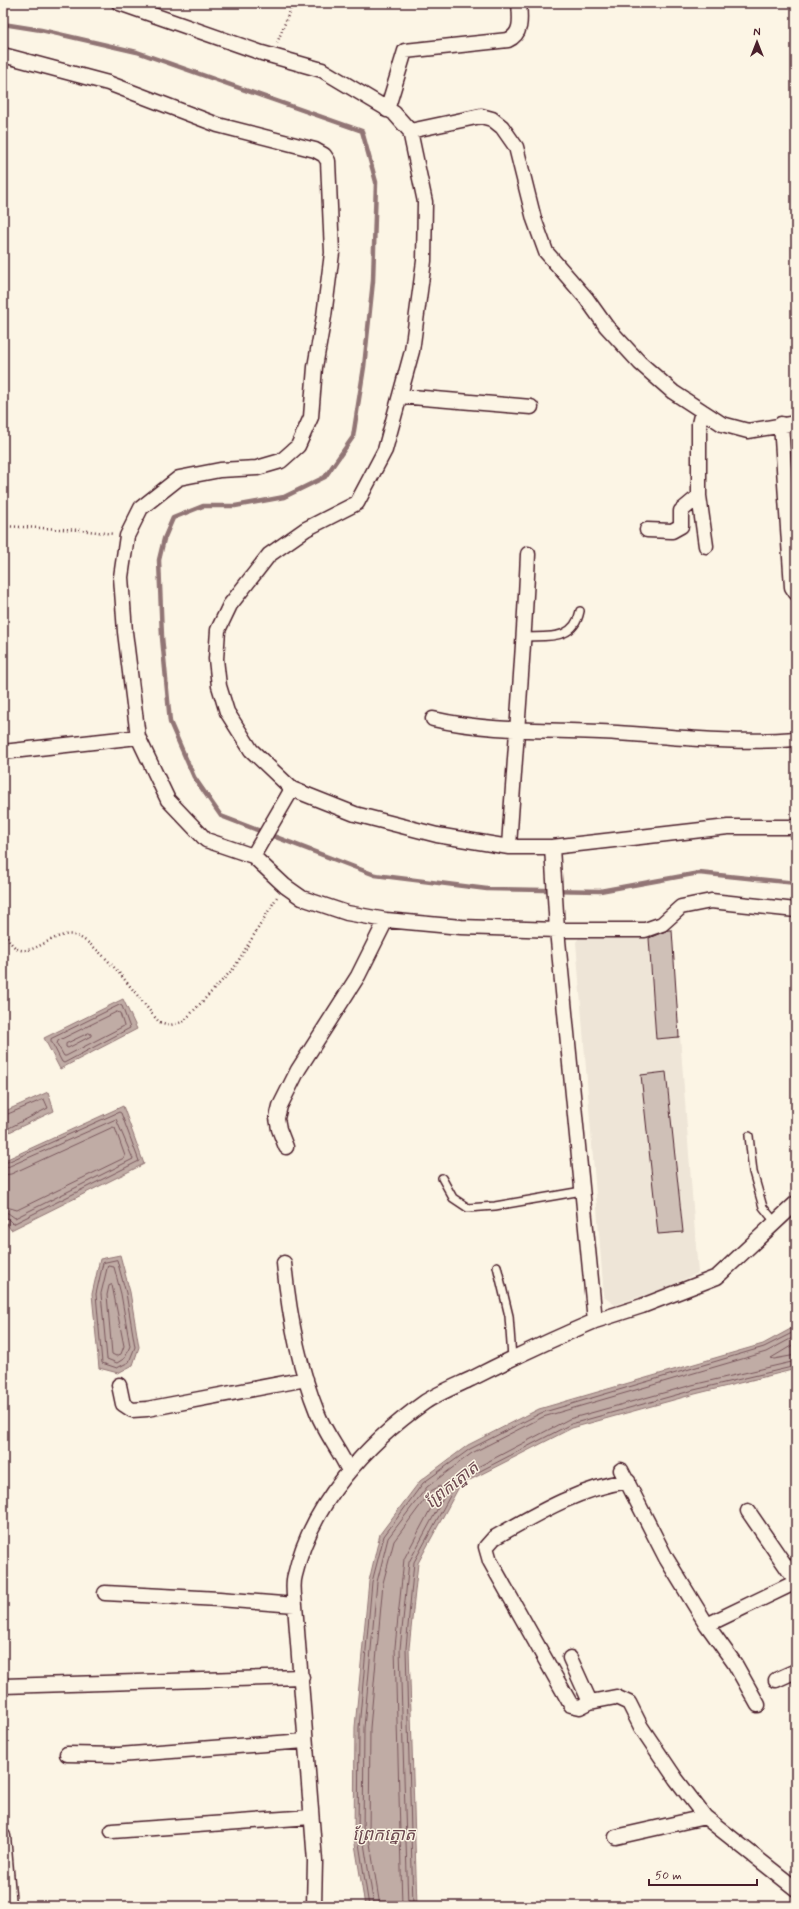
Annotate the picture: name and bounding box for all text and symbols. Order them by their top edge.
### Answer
north arrow [737,22,777,62]
text: N [753,26,761,40]
water label: ព្រែកត្នោត [421,1456,484,1513]
water label: ព្រែកត្នោត [353,1824,417,1846]
scale bar [649,1861,757,1887]
text: 50 m [655,1868,682,1884]

